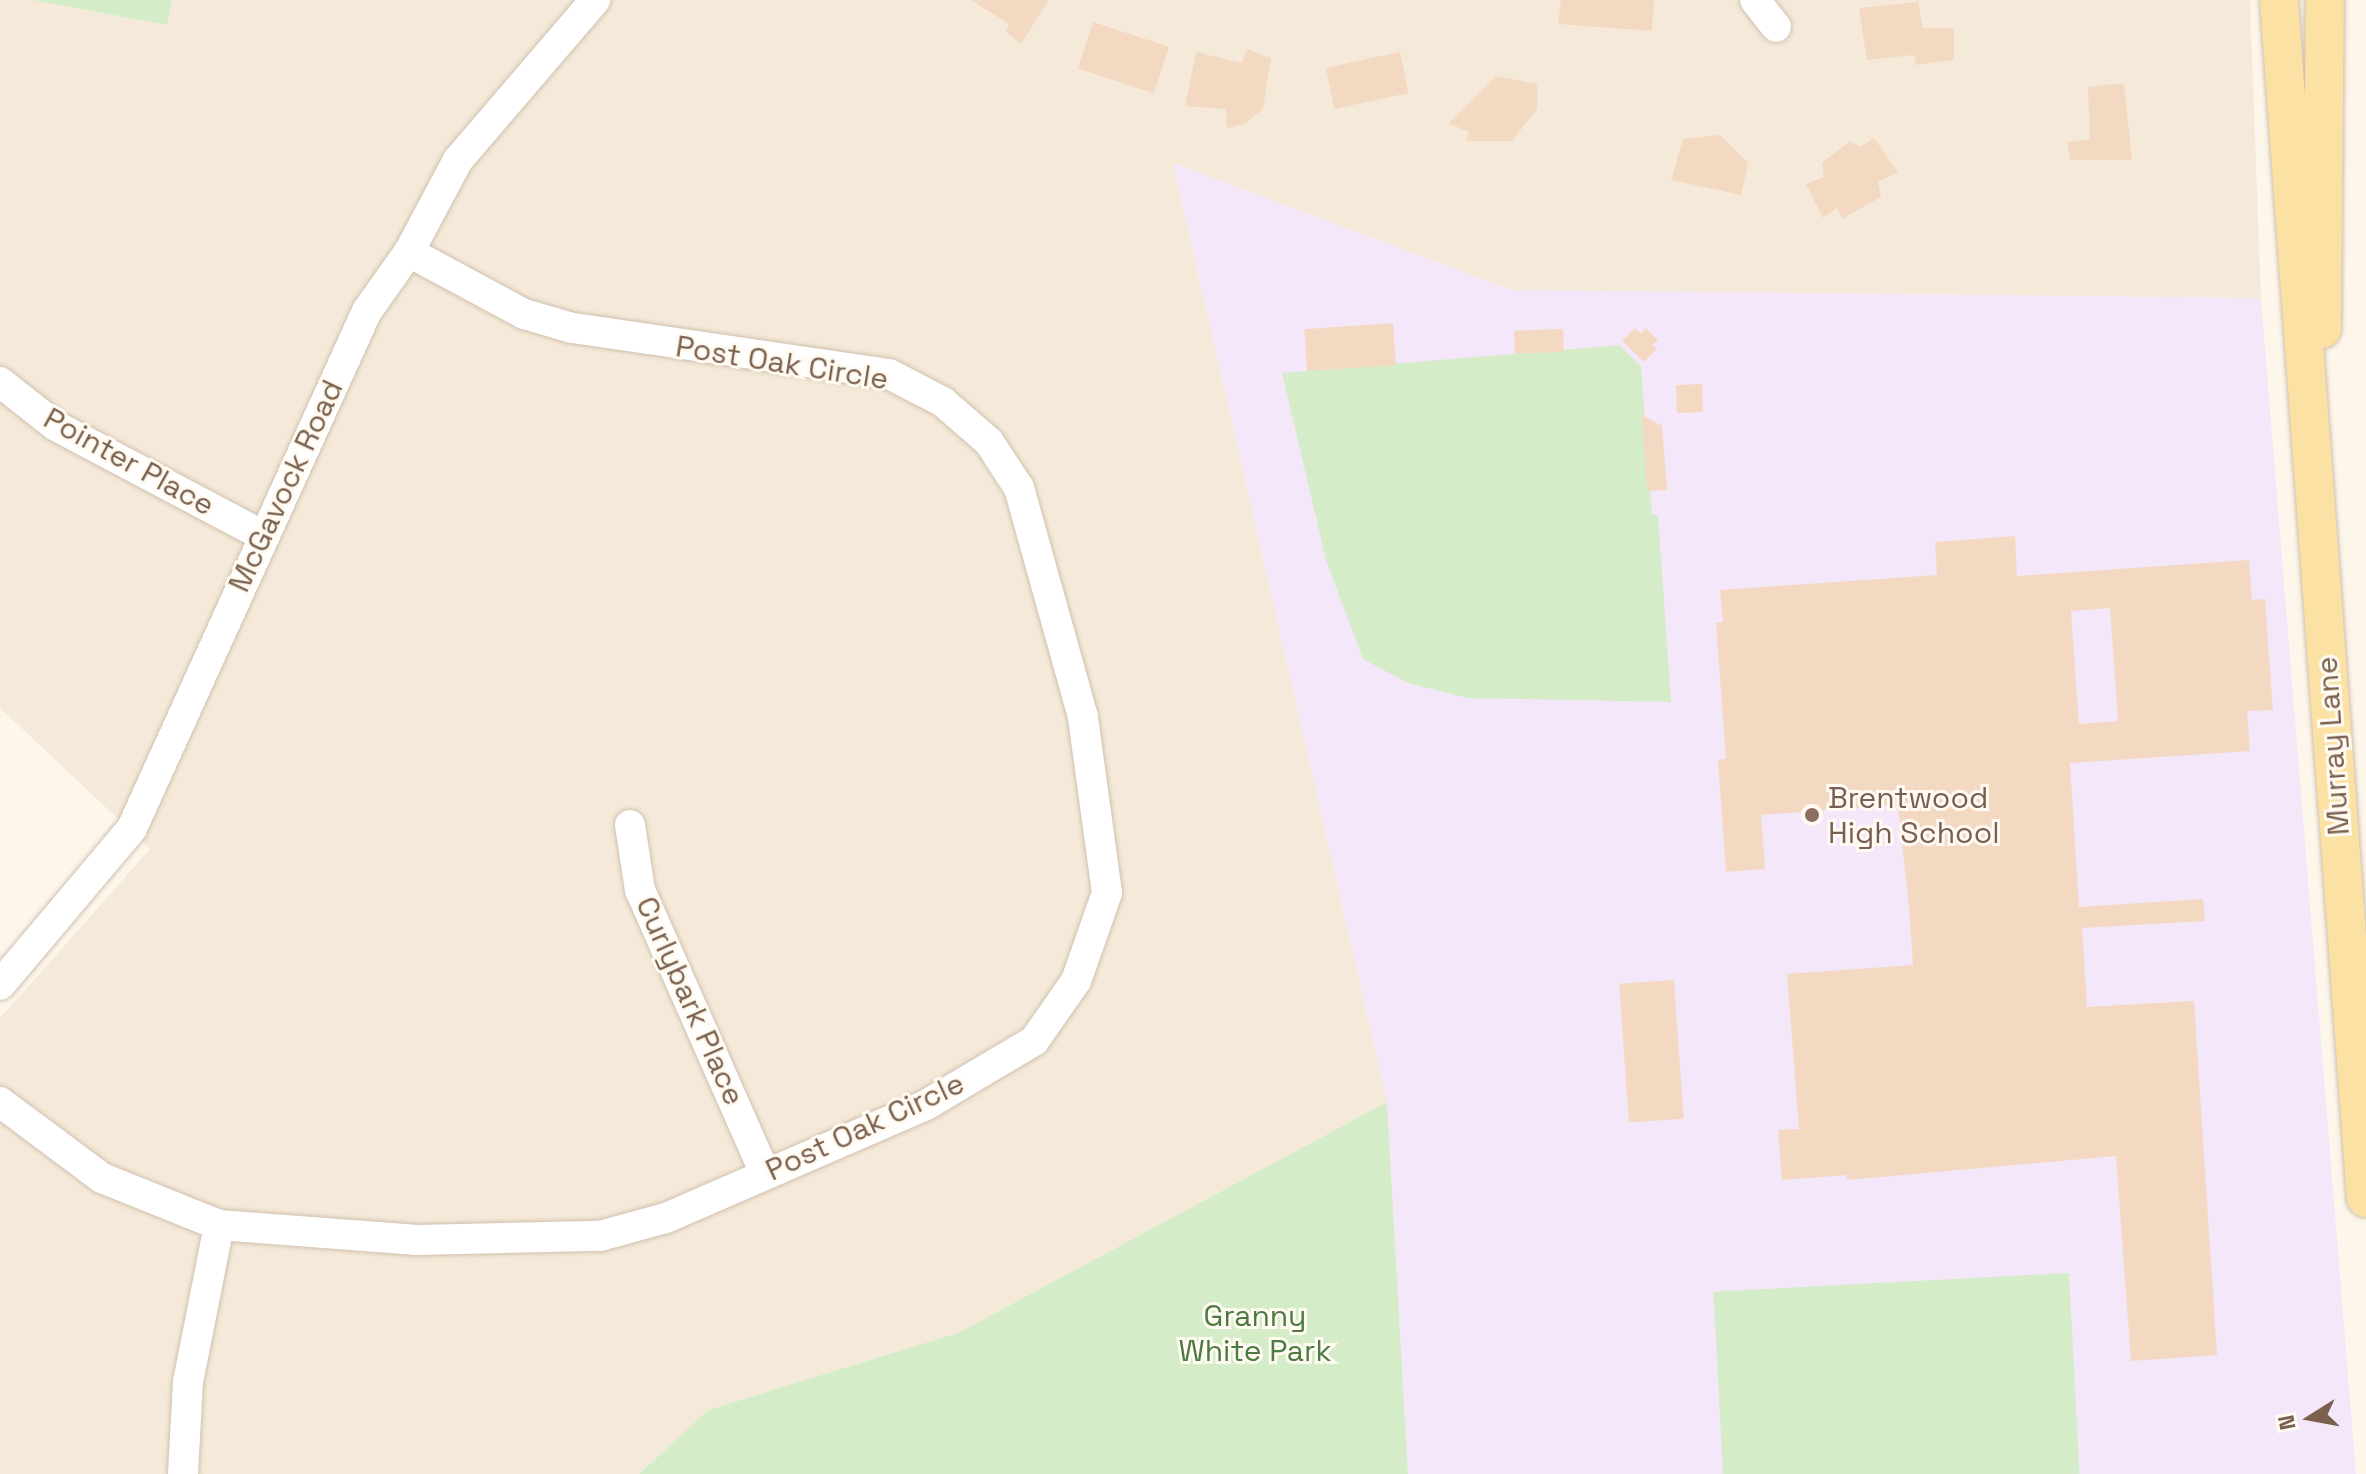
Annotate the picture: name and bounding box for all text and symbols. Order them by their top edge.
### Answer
street label: Post Oak Circle [673,328,891,398]
street label: McGavock Road [221,374,351,598]
street label: Pointer Place [37,400,221,524]
street label: Murray Lane [2309,655,2357,837]
place label: Brentwood High School [1828,780,2000,850]
marker: Brentwood High School [1803,806,1821,824]
street label: Curlybark Place [628,891,752,1111]
street label: Post Oak Circle [760,1065,970,1189]
park label: Granny White Park [1178,1298,1332,1368]
north arrow [2270,1378,2350,1458]
text: N [2271,1413,2302,1432]

